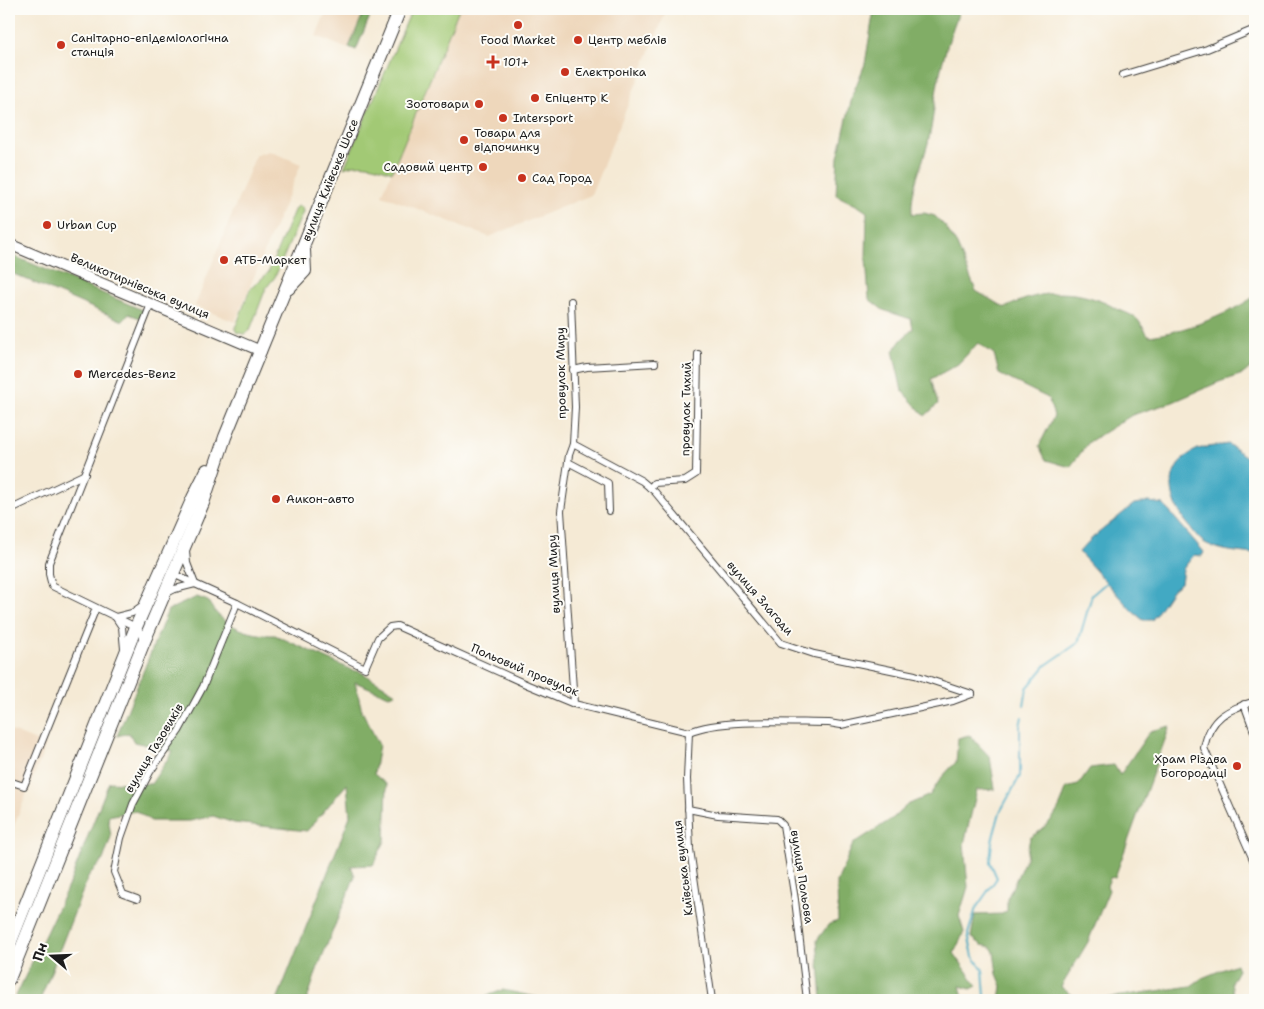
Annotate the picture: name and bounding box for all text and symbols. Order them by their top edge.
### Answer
marker: Food Market [512,19,524,31]
place label: Санітарно-епідеміологічна станція [71,30,229,60]
place label: Food Market [481,32,555,48]
place label: Центр меблів [588,32,667,48]
marker: Центр меблів [572,34,584,46]
marker: Санітарно-епідеміологічна станція [55,39,67,51]
place label: 101+ [503,54,529,70]
marker: 101+ [487,56,499,68]
place label: Електроніка [575,64,647,80]
marker: Електроніка [559,66,571,78]
place label: Епіцентр К [545,90,608,106]
marker: Епіцентр К [529,92,541,104]
place label: Зоотовари [406,96,469,112]
marker: Зоотовари [473,98,485,110]
place label: Intersport [513,110,573,126]
marker: Intersport [497,112,509,124]
street label: вулиця Київське Шосе [298,116,362,244]
place label: Товари для відпочинку [474,125,541,155]
marker: Товари для відпочинку [458,134,470,146]
place label: Садовий центр [383,159,473,175]
marker: Садовий центр [477,161,489,173]
place label: Сад Город [532,170,592,186]
marker: Сад Город [516,172,528,184]
place label: Urban Cup [57,217,117,233]
marker: Urban Cup [41,219,53,231]
street label: Великотирнівська вулиця [68,249,212,323]
place label: АТБ-Маркет [234,252,307,268]
marker: АТБ-Маркет [218,254,230,266]
street label: провулок Миру [552,327,570,419]
street label: провулок Тихий [677,361,695,456]
place label: Mercedes-Benz [88,366,176,382]
marker: Mercedes-Benz [72,368,84,380]
place label: Аикон-авто [286,491,355,507]
marker: Аикон-авто [270,493,282,505]
street label: вулиця Миру [544,534,564,614]
street label: вулиця Злагоди [723,557,797,639]
street label: Польовий провулок [469,640,582,700]
street label: вулиця Газовиків [121,700,187,796]
place label: Храм Різдва Богородиці [1155,751,1228,781]
marker: Храм Різдва Богородиці [1231,760,1243,772]
street label: Київська вулиця [669,819,697,917]
street label: вулиця Польова [787,829,817,926]
north arrow [28,932,78,982]
text: Пн [28,940,51,963]

